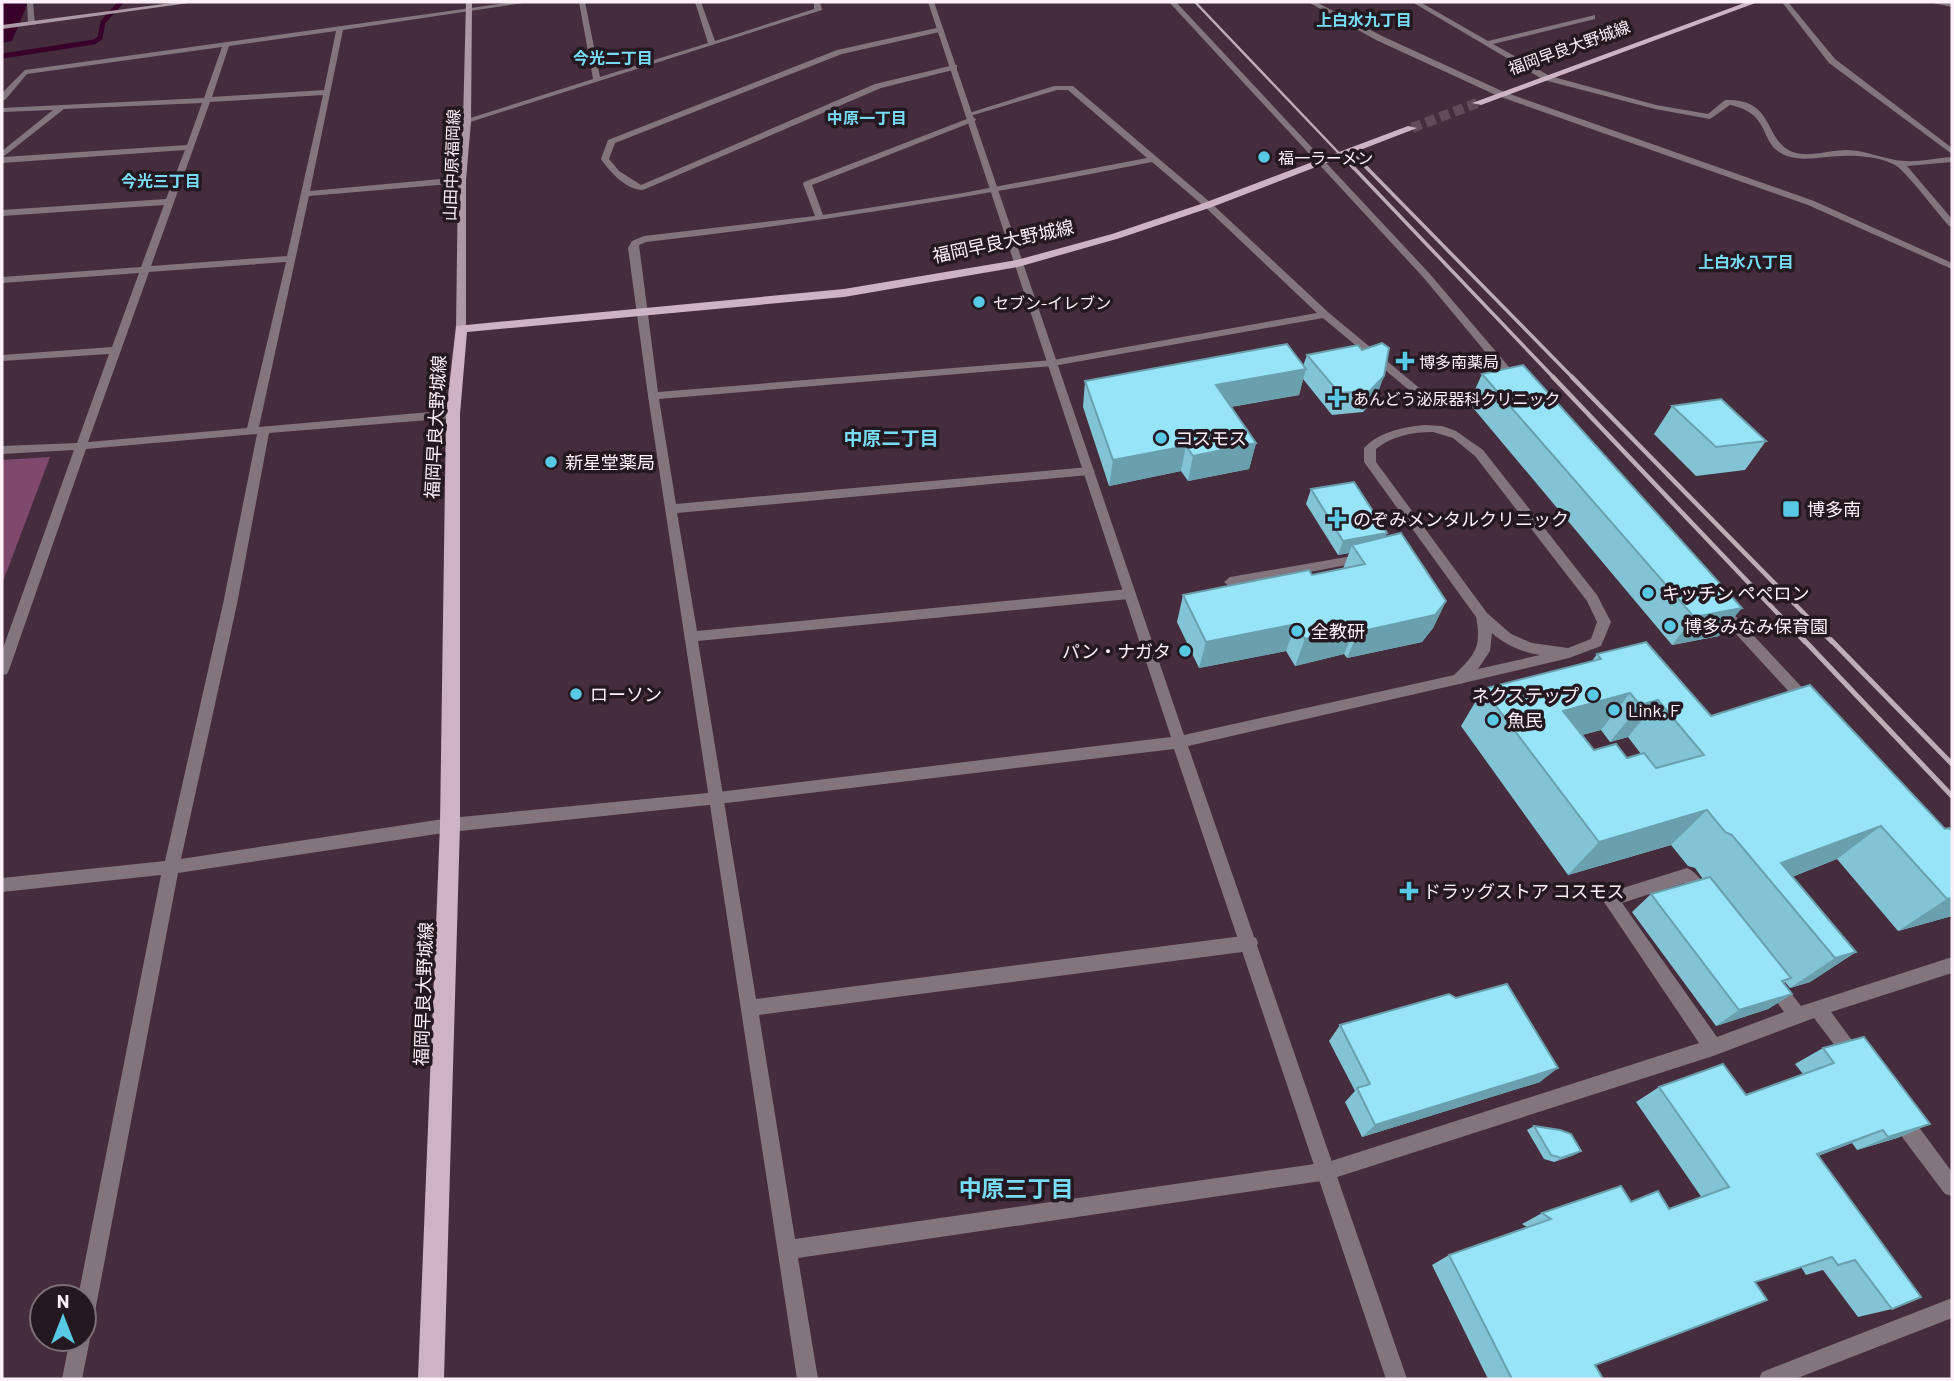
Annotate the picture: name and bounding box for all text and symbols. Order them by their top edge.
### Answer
district label: 上白水九丁目 [1316,10,1412,29]
street label: 福岡早良大野城線 [1506,16,1632,78]
district label: 今光二丁目 [573,48,653,67]
district label: 中原一丁目 [827,108,907,127]
street label: 山田中原福岡線 [440,109,462,221]
place label: 福一ラーメン [1278,148,1373,167]
marker: 福一ラーメン [1256,149,1272,165]
district label: 今光三丁目 [121,171,201,190]
street label: 福岡早良大野城線 [930,215,1076,267]
district label: 上白水八丁目 [1698,252,1794,271]
place label: セブン-イレブン [993,293,1111,312]
marker: セブン-イレブン [971,294,987,310]
place label: 博多南薬局 [1419,352,1499,371]
marker: 博多南薬局 [1397,353,1413,369]
street label: 福岡早良大野城線 [420,355,450,499]
marker: あんどう泌尿器科クリニック [1327,388,1347,408]
place label: あんどう泌尿器科クリニック [1353,389,1561,408]
district label: 中原二丁目 [843,426,939,449]
place label: コスモス [1175,427,1247,449]
marker: コスモス [1153,430,1169,446]
place label: 新星堂薬局 [565,451,655,473]
marker: 新星堂薬局 [543,454,559,470]
place label: 博多南 [1807,498,1861,520]
marker: 博多南 [1781,499,1801,519]
place label: のぞみメンタルクリニック [1353,508,1569,530]
marker: のぞみメンタルクリニック [1327,509,1347,529]
place label: キッチン ペペロン [1662,582,1810,604]
marker: キッチン ペペロン [1640,585,1656,601]
place label: 博多みなみ保育園 [1684,615,1828,637]
marker: 博多みなみ保育園 [1662,618,1678,634]
place label: 全教研 [1311,620,1365,642]
marker: 全教研 [1289,623,1305,639]
place label: パン・ナガタ [1062,640,1171,662]
marker: パン・ナガタ [1177,643,1193,659]
place label: ローソン [590,683,662,705]
place label: ネクステップ [1472,684,1579,706]
marker: ローソン [568,686,584,702]
marker: ネクステップ [1585,687,1601,703]
place label: Link. F [1628,699,1680,721]
marker: Link. F [1606,702,1622,718]
place label: 魚民 [1507,709,1543,731]
marker: 魚民 [1485,712,1501,728]
place label: ドラッグストア コスモス [1423,880,1625,902]
marker: ドラッグストア コスモス [1401,883,1417,899]
street label: 福岡早良大野城線 [409,922,437,1066]
district label: 中原三丁目 [959,1174,1074,1202]
north arrow [28,1283,98,1353]
text: N [57,1289,69,1312]

